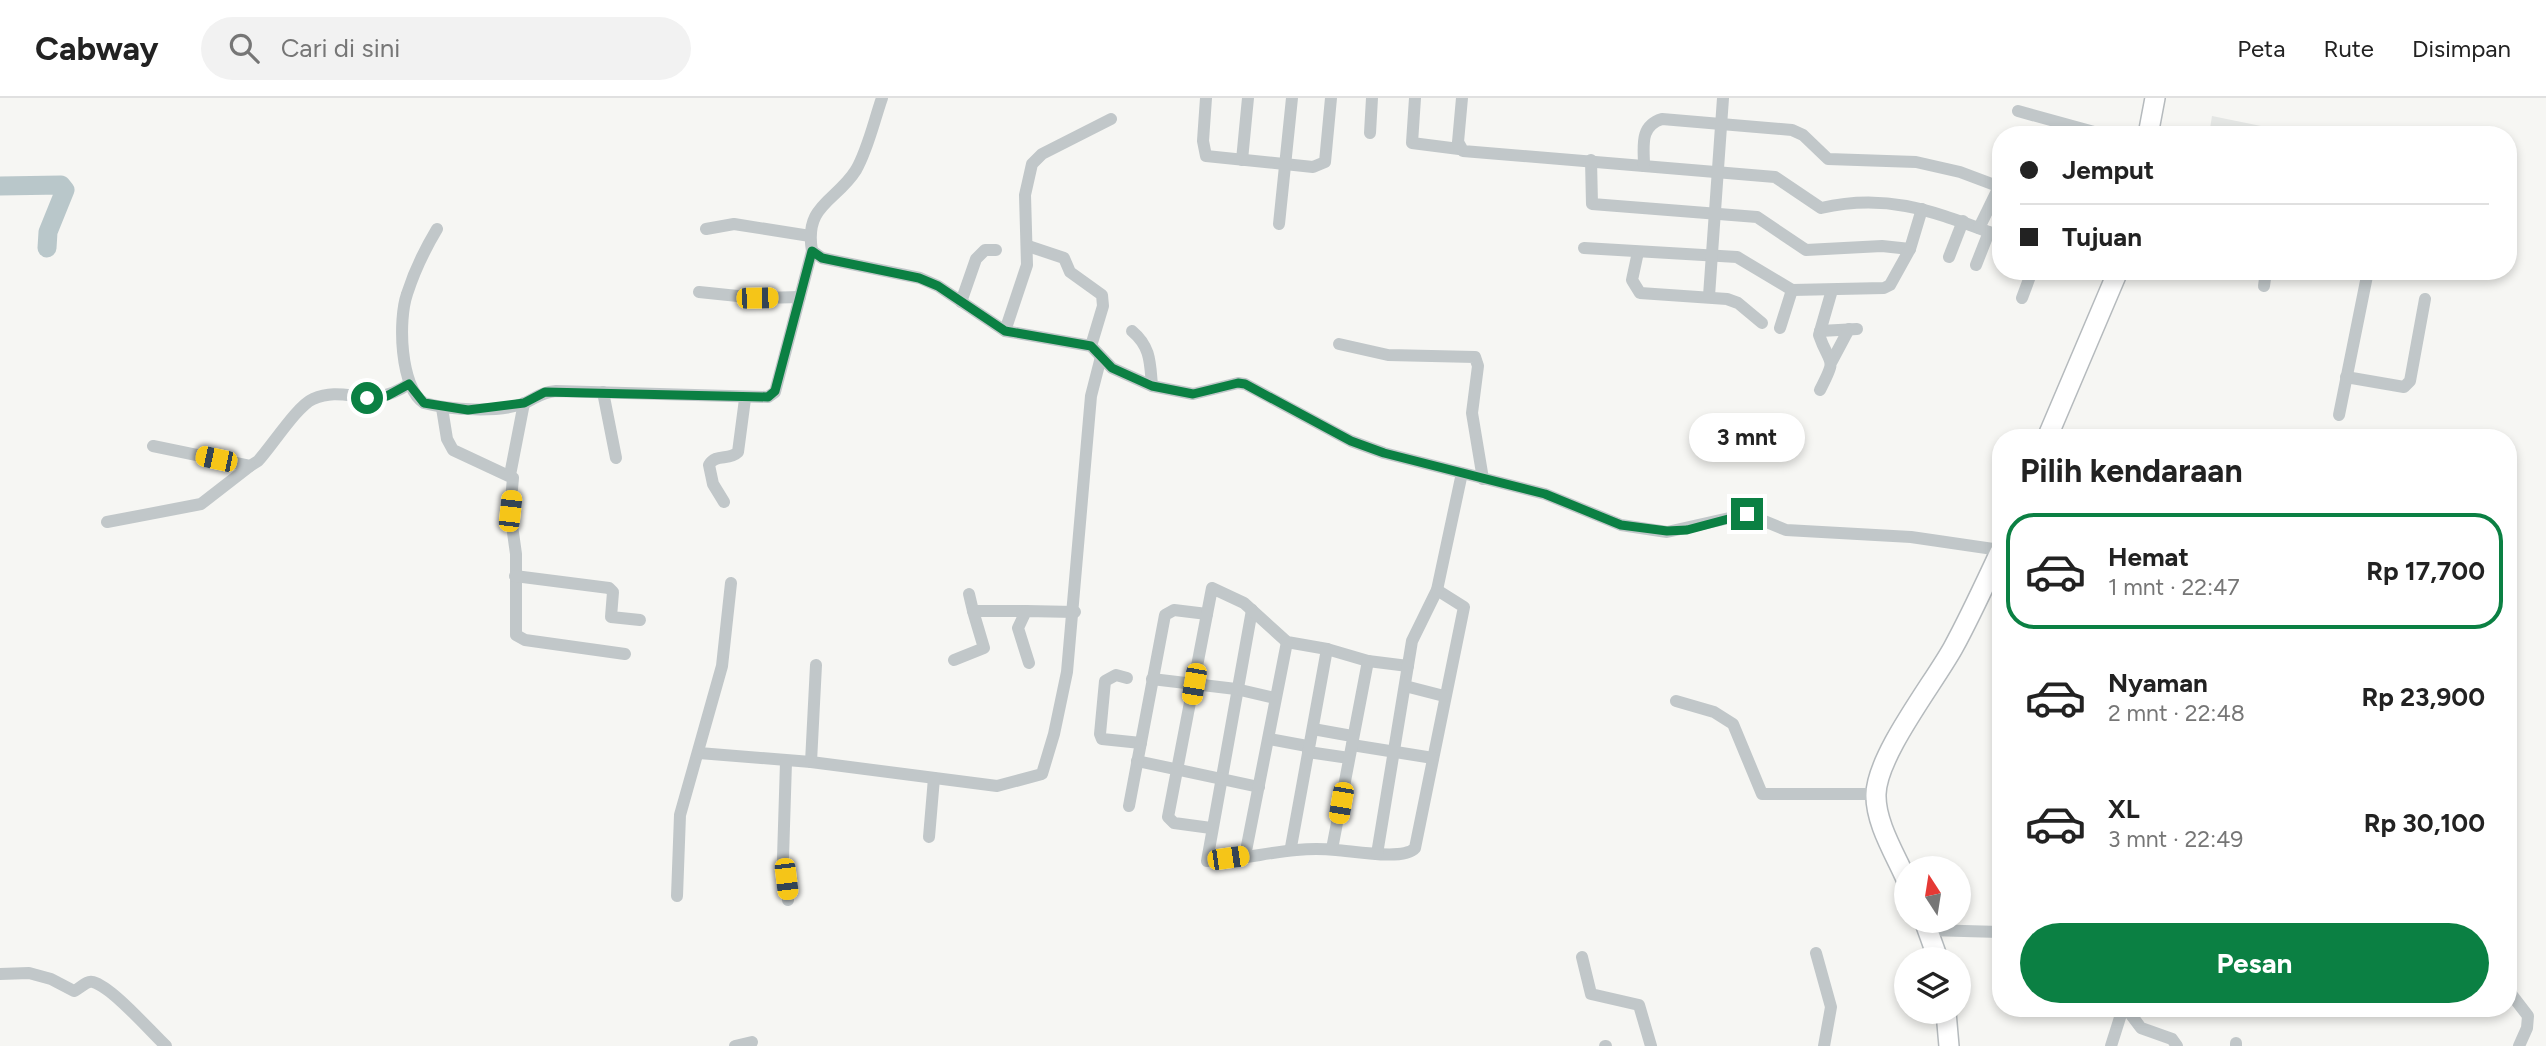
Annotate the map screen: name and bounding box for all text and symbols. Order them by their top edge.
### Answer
search box [201,17,691,80]
text: Cabway [35,29,159,68]
icon: search [225,29,263,67]
text: Cari di sini [281,32,400,64]
text: Peta [2237,34,2285,63]
text: Rute [2323,34,2374,63]
text: Disimpan [2412,34,2511,63]
text: Jemput [2062,154,2154,186]
text: Tujuan [2062,221,2142,253]
car [736,287,779,309]
route start [351,382,383,414]
callout: 3 mnt [1689,412,1805,462]
text: 3 mnt [1717,423,1777,451]
car [194,444,239,474]
text: Pilih kendaraan [2020,452,2243,490]
car [498,489,523,533]
route end [1731,498,1763,530]
icon: car [2024,540,2087,603]
text: Hemat [2108,541,2189,573]
text: Rp 17,700 [2366,555,2485,587]
text: 1 mnt · 22:47 [2108,573,2240,601]
car [1181,661,1208,707]
icon: car [2024,666,2087,729]
text: Nyaman [2108,667,2208,699]
text: Rp 23,900 [2361,681,2485,713]
text: 2 mnt · 22:48 [2108,699,2245,727]
car [1328,780,1355,826]
icon: car [2024,792,2087,855]
text: XL [2108,793,2140,825]
text: Rp 30,100 [2364,807,2485,839]
text: 3 mnt · 22:49 [2108,825,2243,853]
car [1206,845,1251,871]
north arrow [1894,856,1970,933]
map controls [1894,856,1971,1024]
car [774,857,799,901]
button: Pesan [2020,923,2489,1003]
button: layers [1894,947,1971,1024]

